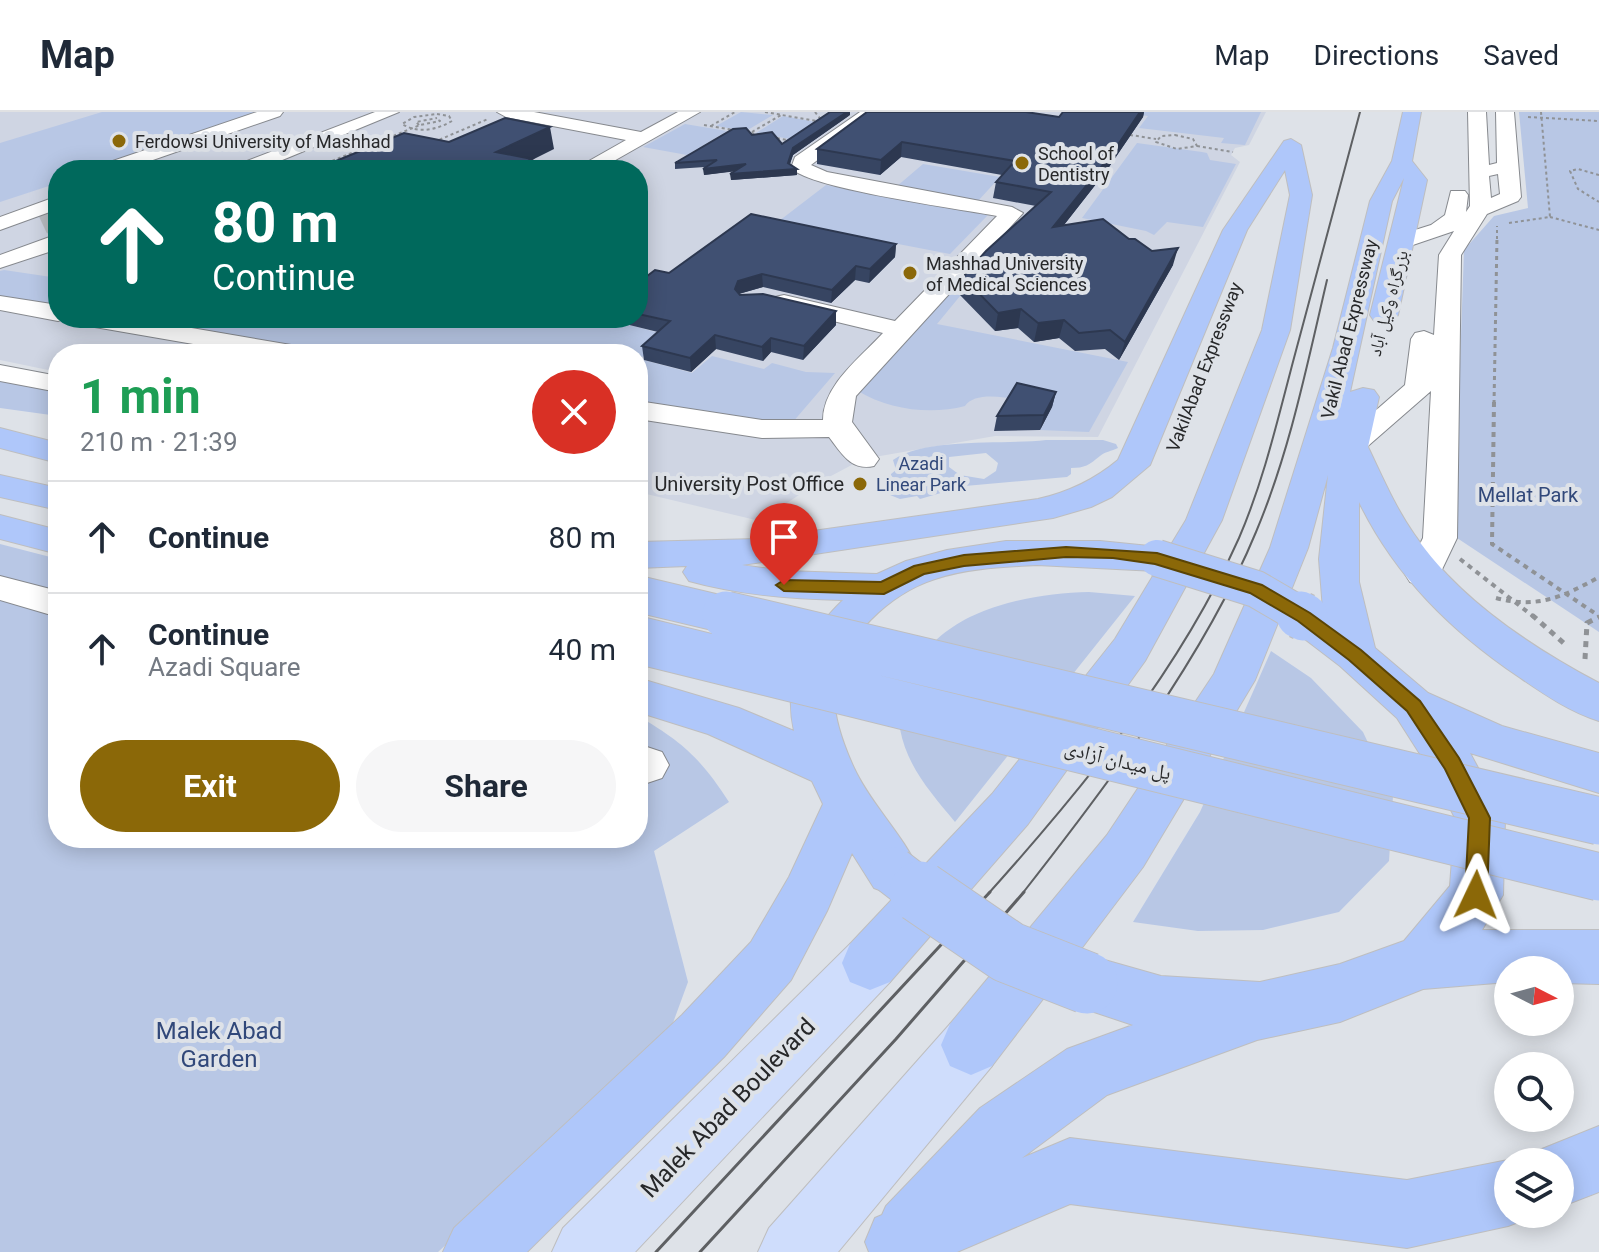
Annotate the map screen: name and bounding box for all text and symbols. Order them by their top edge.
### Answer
text: Map [40,33,115,77]
text: Map [1214,39,1270,72]
text: Directions [1314,39,1439,72]
text: Saved [1483,39,1559,72]
place label: Ferdowsi University of Mashhad [135,131,391,152]
marker: Ferdowsi University of Mashhad [110,132,128,150]
place label: School of Dentistry [1038,143,1115,185]
marker: School of Dentistry [1013,154,1031,172]
text: 80 m [212,190,339,256]
icon: ahead [80,192,184,296]
street label: Vakil Abad Expressway [1316,236,1382,421]
street label: بزرگراه وکیل آباد [1364,248,1413,358]
place label: Mashhad University of Medical Sciences [926,253,1087,295]
text: Continue [212,257,355,299]
marker: Mashhad University of Medical Sciences [901,264,919,282]
street label: VakilAbad Expressway [1162,279,1246,455]
text: 1 min [80,368,201,425]
button: close [532,370,616,454]
text: 210 m · 21:39 [80,427,238,457]
park label: Azadi Linear Park [876,453,967,495]
place label: University Post Office [654,472,844,496]
marker: University Post Office [851,475,869,493]
park label: Mellat Park [1478,483,1579,507]
pin [750,503,818,585]
icon: ahead [80,515,124,559]
icon: arrive [762,515,806,559]
text: Continue [148,520,269,555]
text: 80 m [549,520,616,555]
text: Continue [148,617,269,652]
icon: ahead [80,627,124,671]
text: 40 m [549,632,616,667]
text: Azadi Square [148,652,301,682]
street label: پل میدان آزادی [1062,735,1174,785]
button: Exit [80,740,340,832]
button: Share [356,740,616,832]
position arrow [1434,853,1518,937]
north arrow [1494,956,1574,1036]
map controls [1494,956,1574,1228]
street label: Malek Abad Boulevard [635,1012,821,1204]
park label: Malek Abad Garden [156,1017,282,1073]
button: search [1494,1052,1574,1132]
button: layers [1494,1148,1574,1228]

